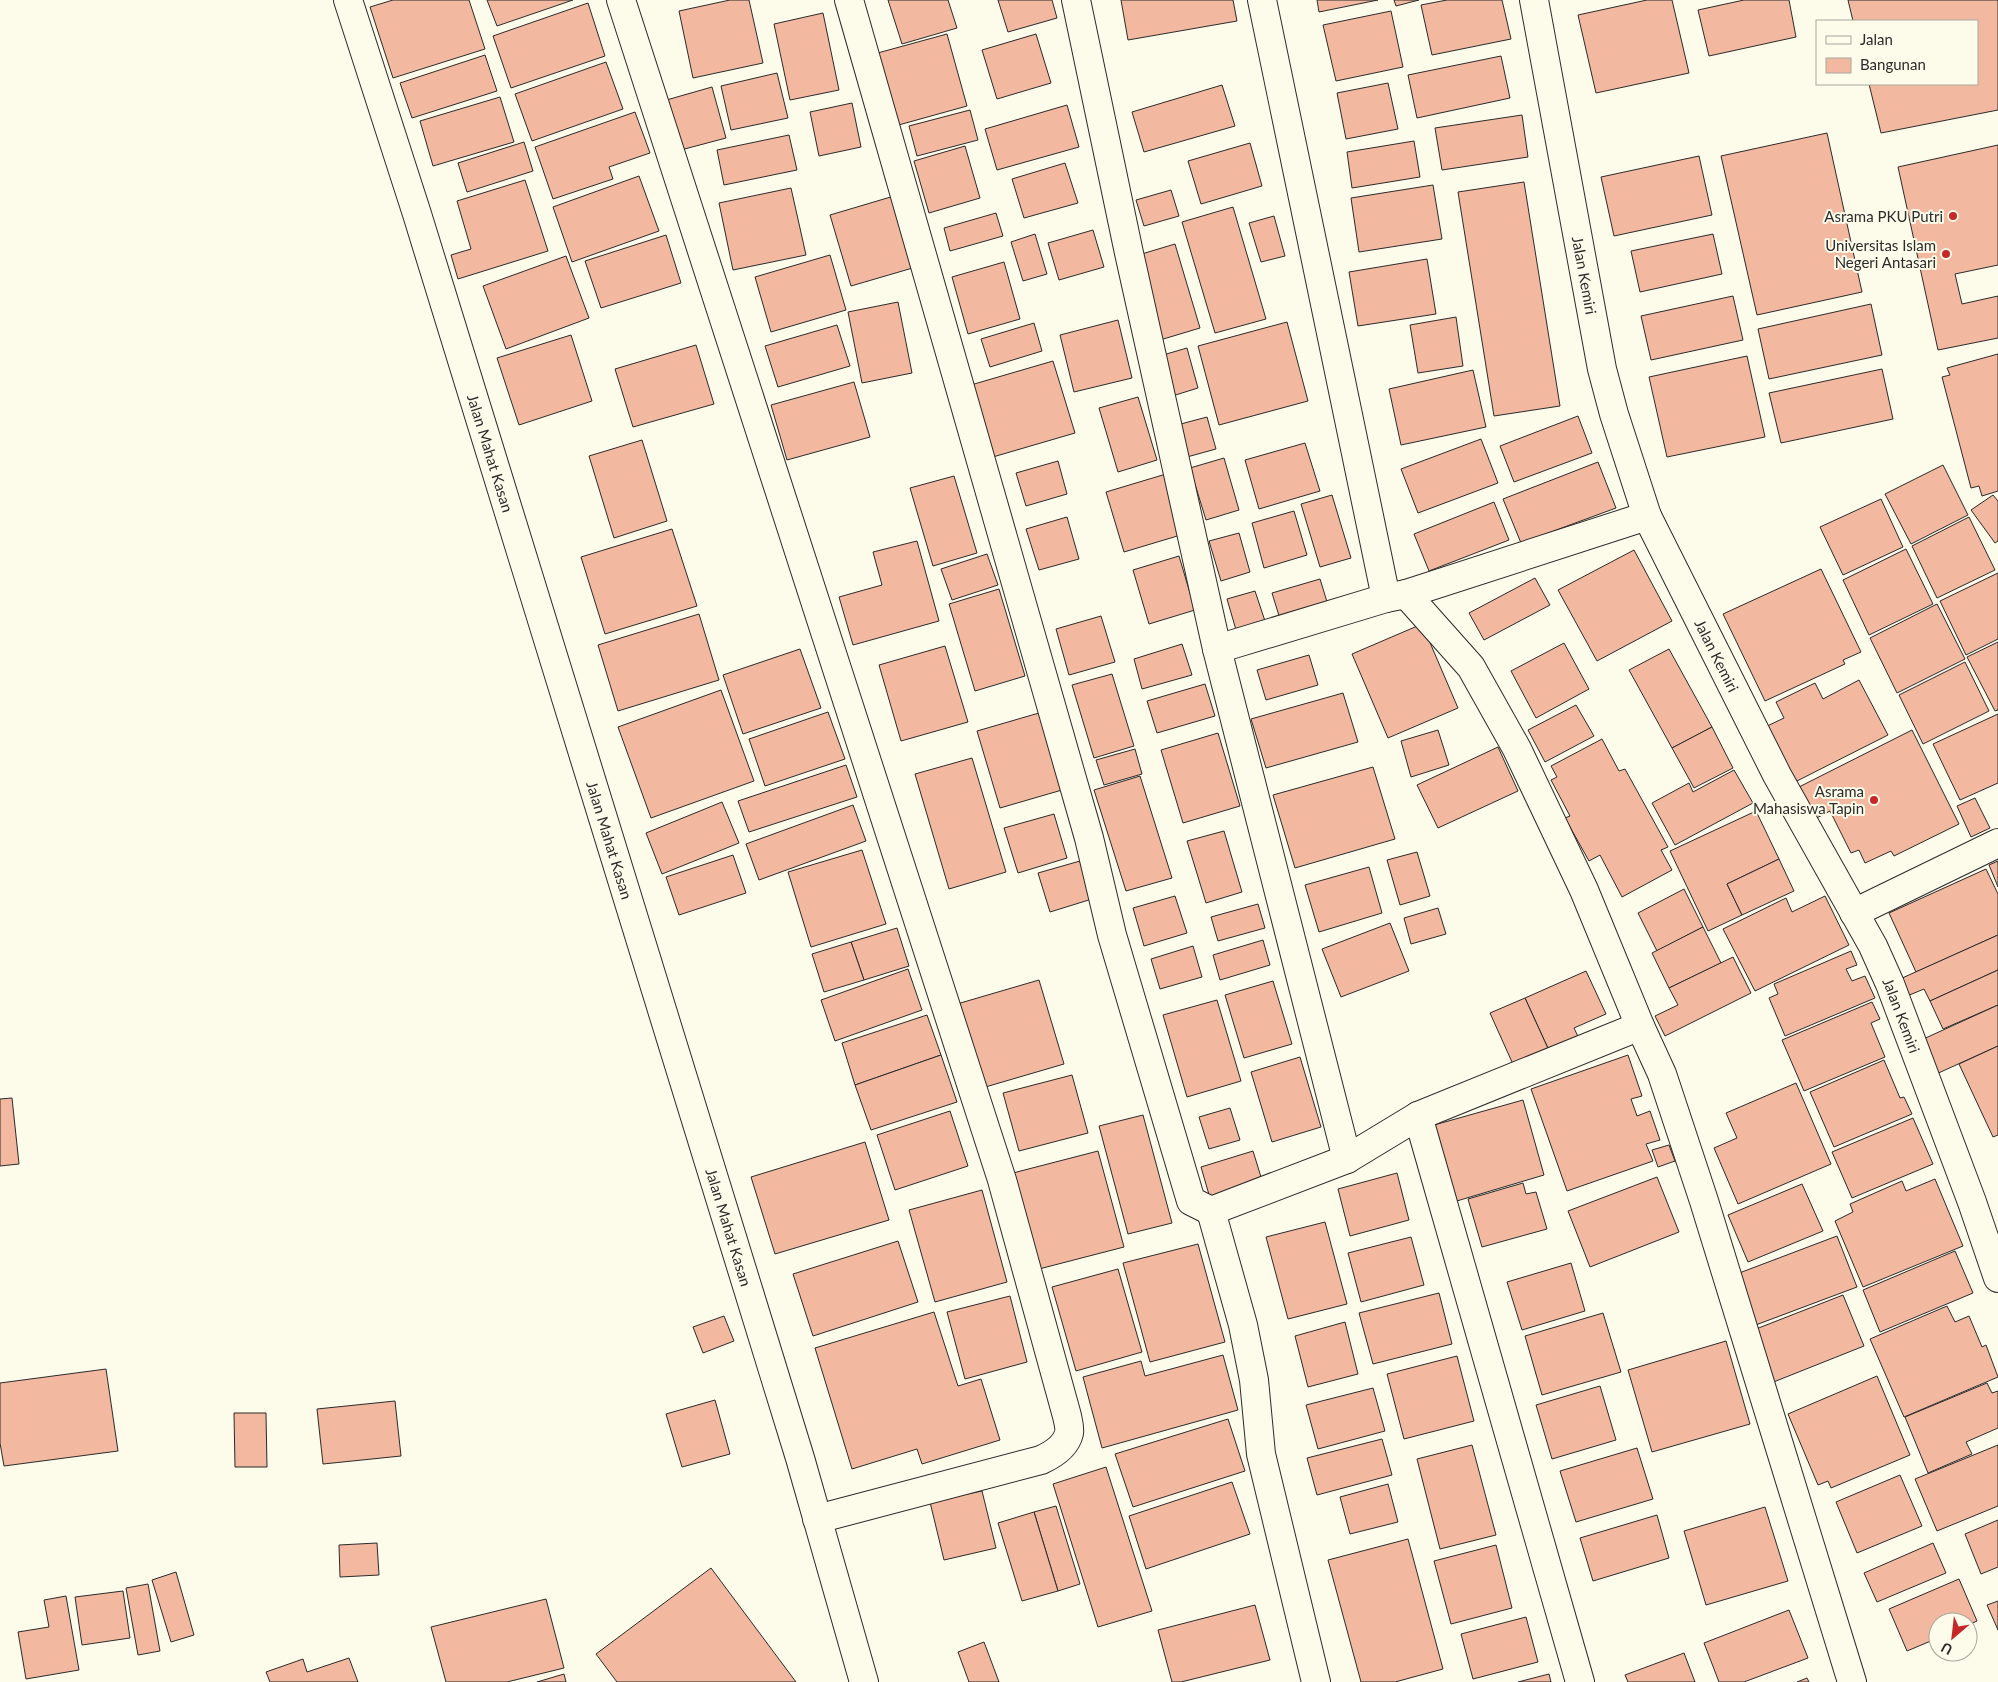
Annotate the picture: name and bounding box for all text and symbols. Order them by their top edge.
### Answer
legend [1816,20,1978,85]
text: Jalan [1860,30,1893,48]
text: Bangunan [1860,55,1926,73]
place label: Asrama PKU Putri [1824,207,1943,225]
marker: Asrama PKU Putri [1947,210,1959,222]
street label: Jalan Kemiri [1569,235,1601,316]
place label: Universitas Islam Negeri Antasari [1825,236,1936,271]
marker: Universitas Islam Negeri Antasari [1940,248,1952,260]
street label: Jalan Mahat Kasan [464,392,517,514]
street label: Jalan Kemiri [1691,616,1743,695]
street label: Jalan Mahat Kasan [583,779,636,901]
place label: Asrama Mahasiswa Tapin [1753,782,1864,817]
marker: Asrama Mahasiswa Tapin [1868,794,1880,806]
street label: Jalan Kemiri [1879,975,1924,1056]
street label: Jalan Mahat Kasan [702,1166,756,1288]
north arrow [1928,1612,1978,1662]
text: U [1938,1639,1955,1659]

